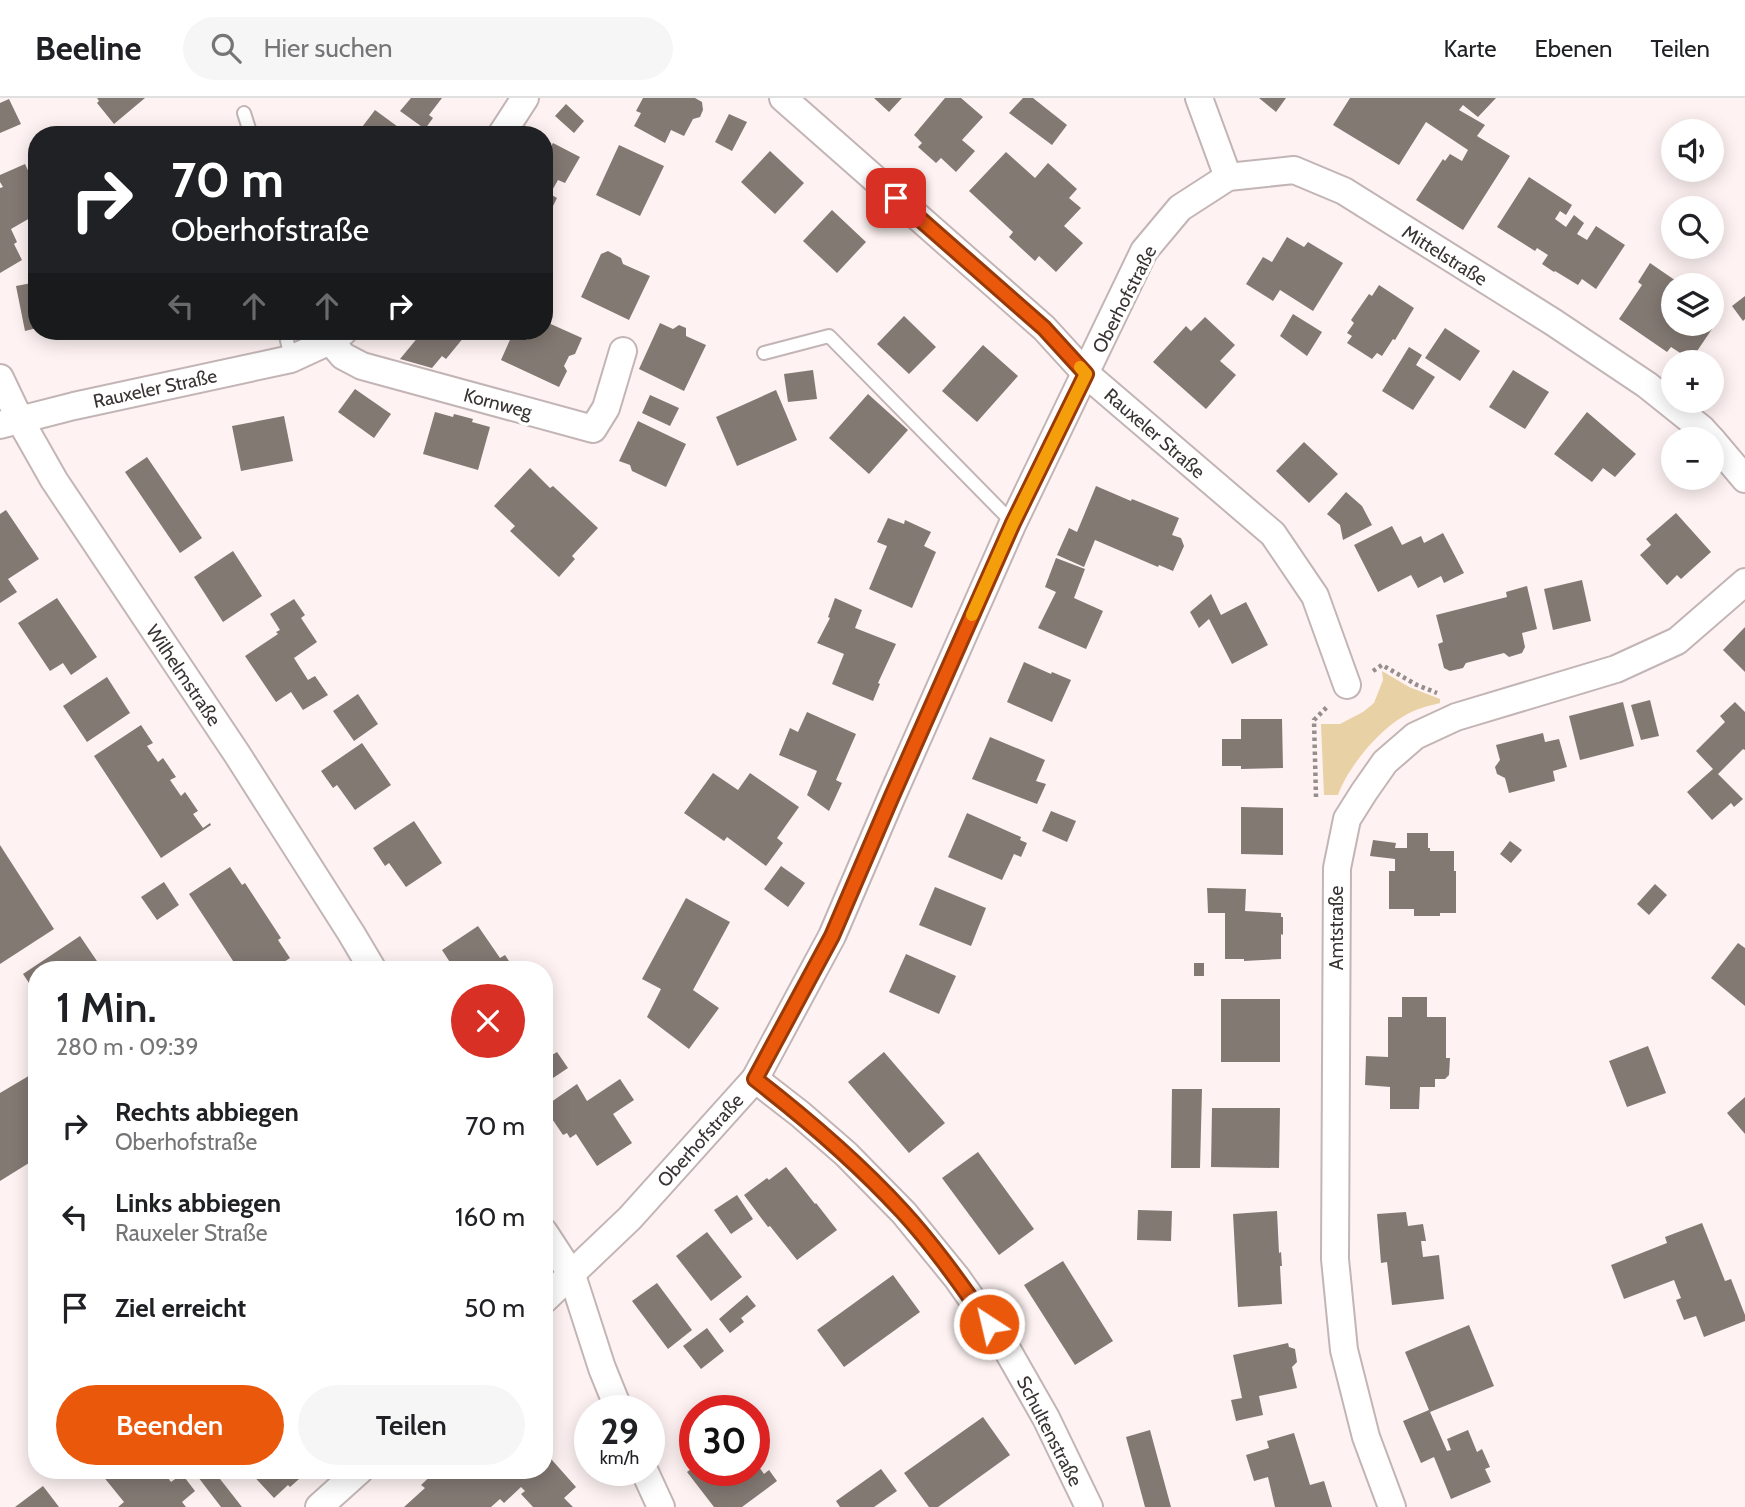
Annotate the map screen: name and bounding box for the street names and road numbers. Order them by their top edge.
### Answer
street label: Mittelstraße [1398,220,1492,291]
street label: Oberhofstraße [1088,241,1162,357]
street label: Rauxeler Straße [91,364,219,413]
street label: Kornweg [461,383,535,424]
street label: Rauxeler Straße [1100,383,1210,484]
street label: Wilhelmstraße [141,620,226,731]
street label: Amtstraße [1325,885,1348,970]
street label: Oberhofstraße [652,1089,748,1192]
street label: Schultenstraße [1012,1372,1087,1491]

